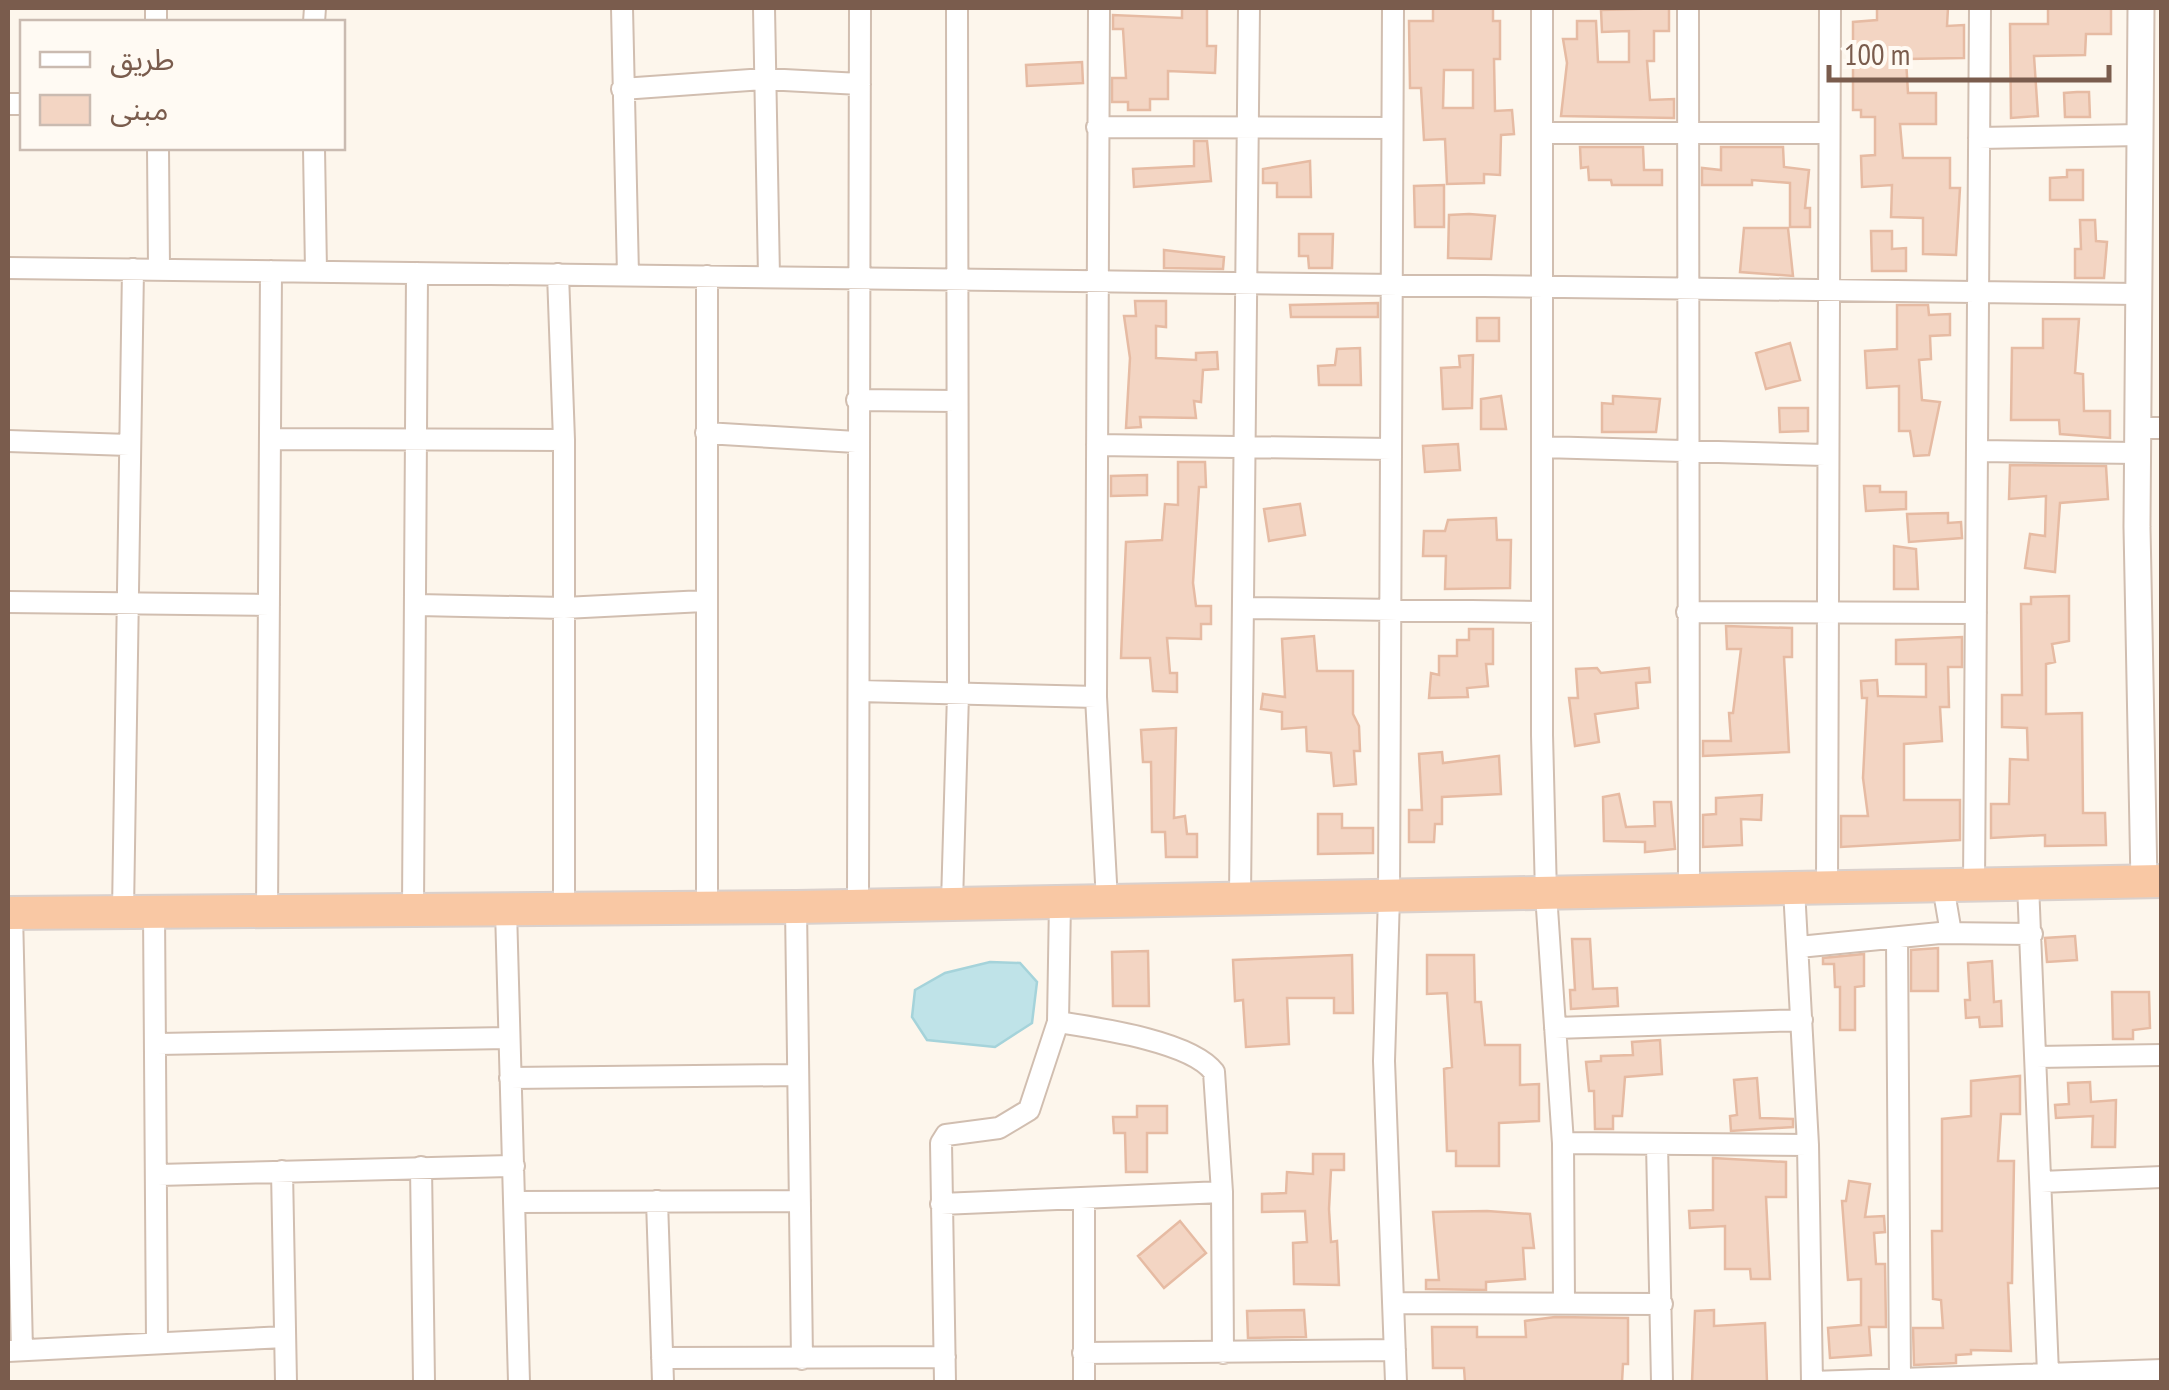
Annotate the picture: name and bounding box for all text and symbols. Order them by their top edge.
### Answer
legend [20,20,345,150]
scale bar [1829,20,2109,82]
text: 100 m [1844,34,1910,73]
text: طريق [110,39,175,78]
text: مبنى [110,89,168,128]

